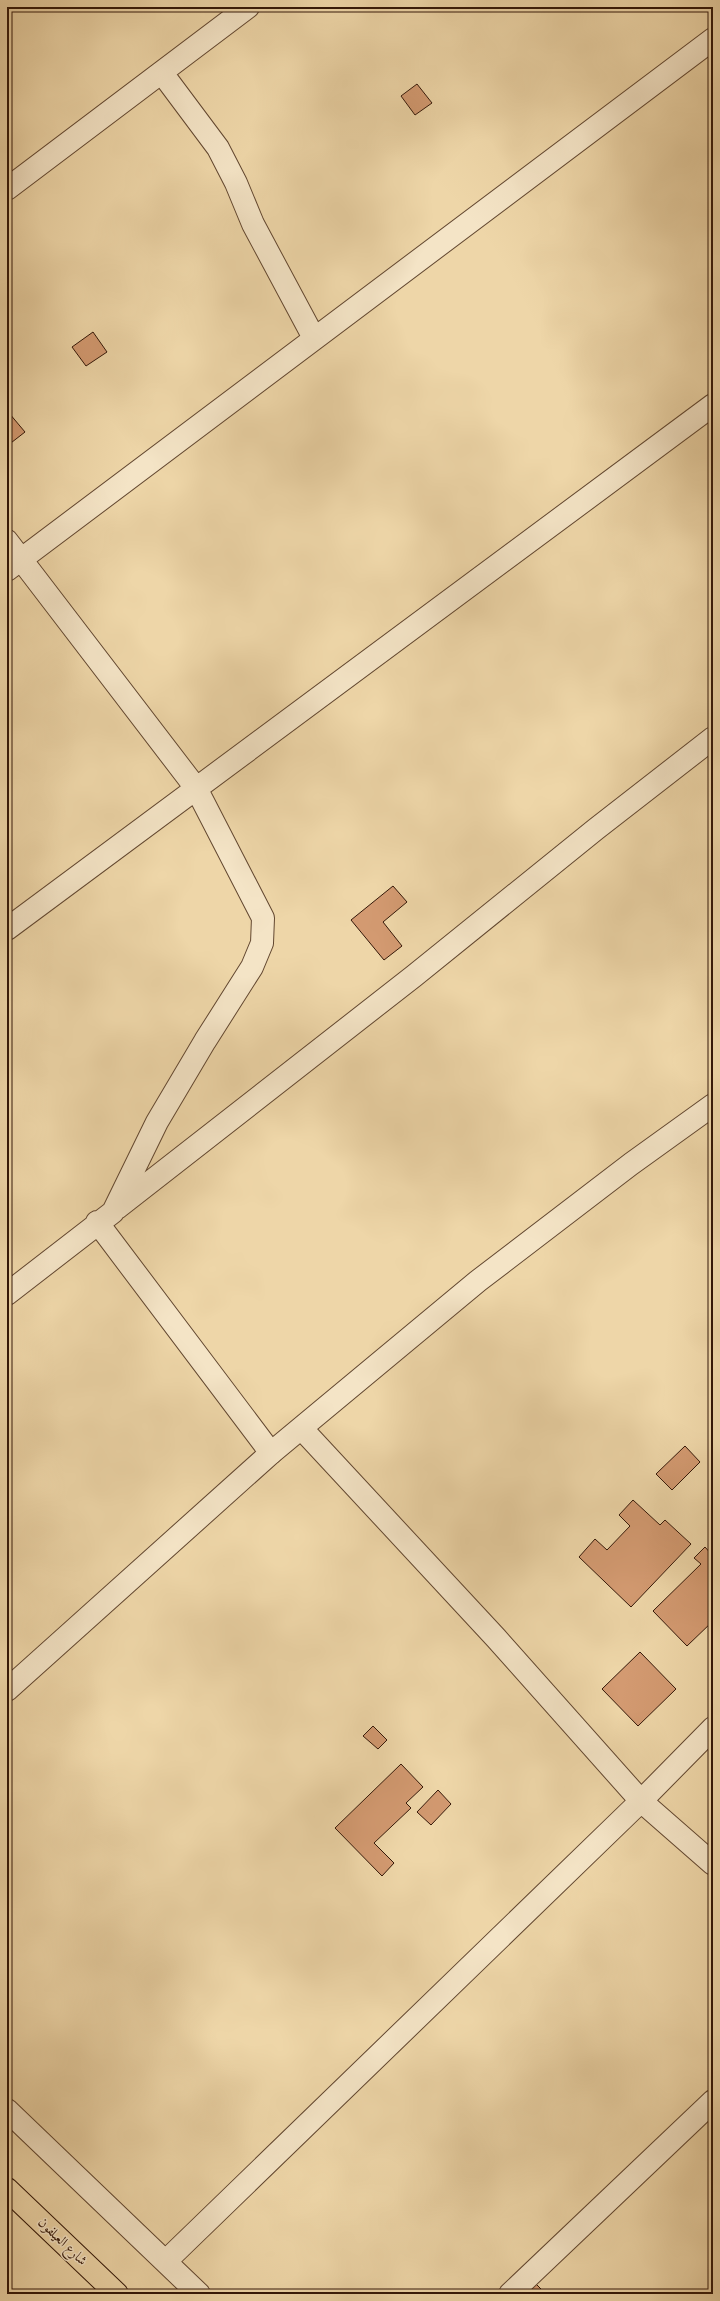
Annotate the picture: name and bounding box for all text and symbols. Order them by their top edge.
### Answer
street label: شارع العيلفون [32,2214,91,2271]

